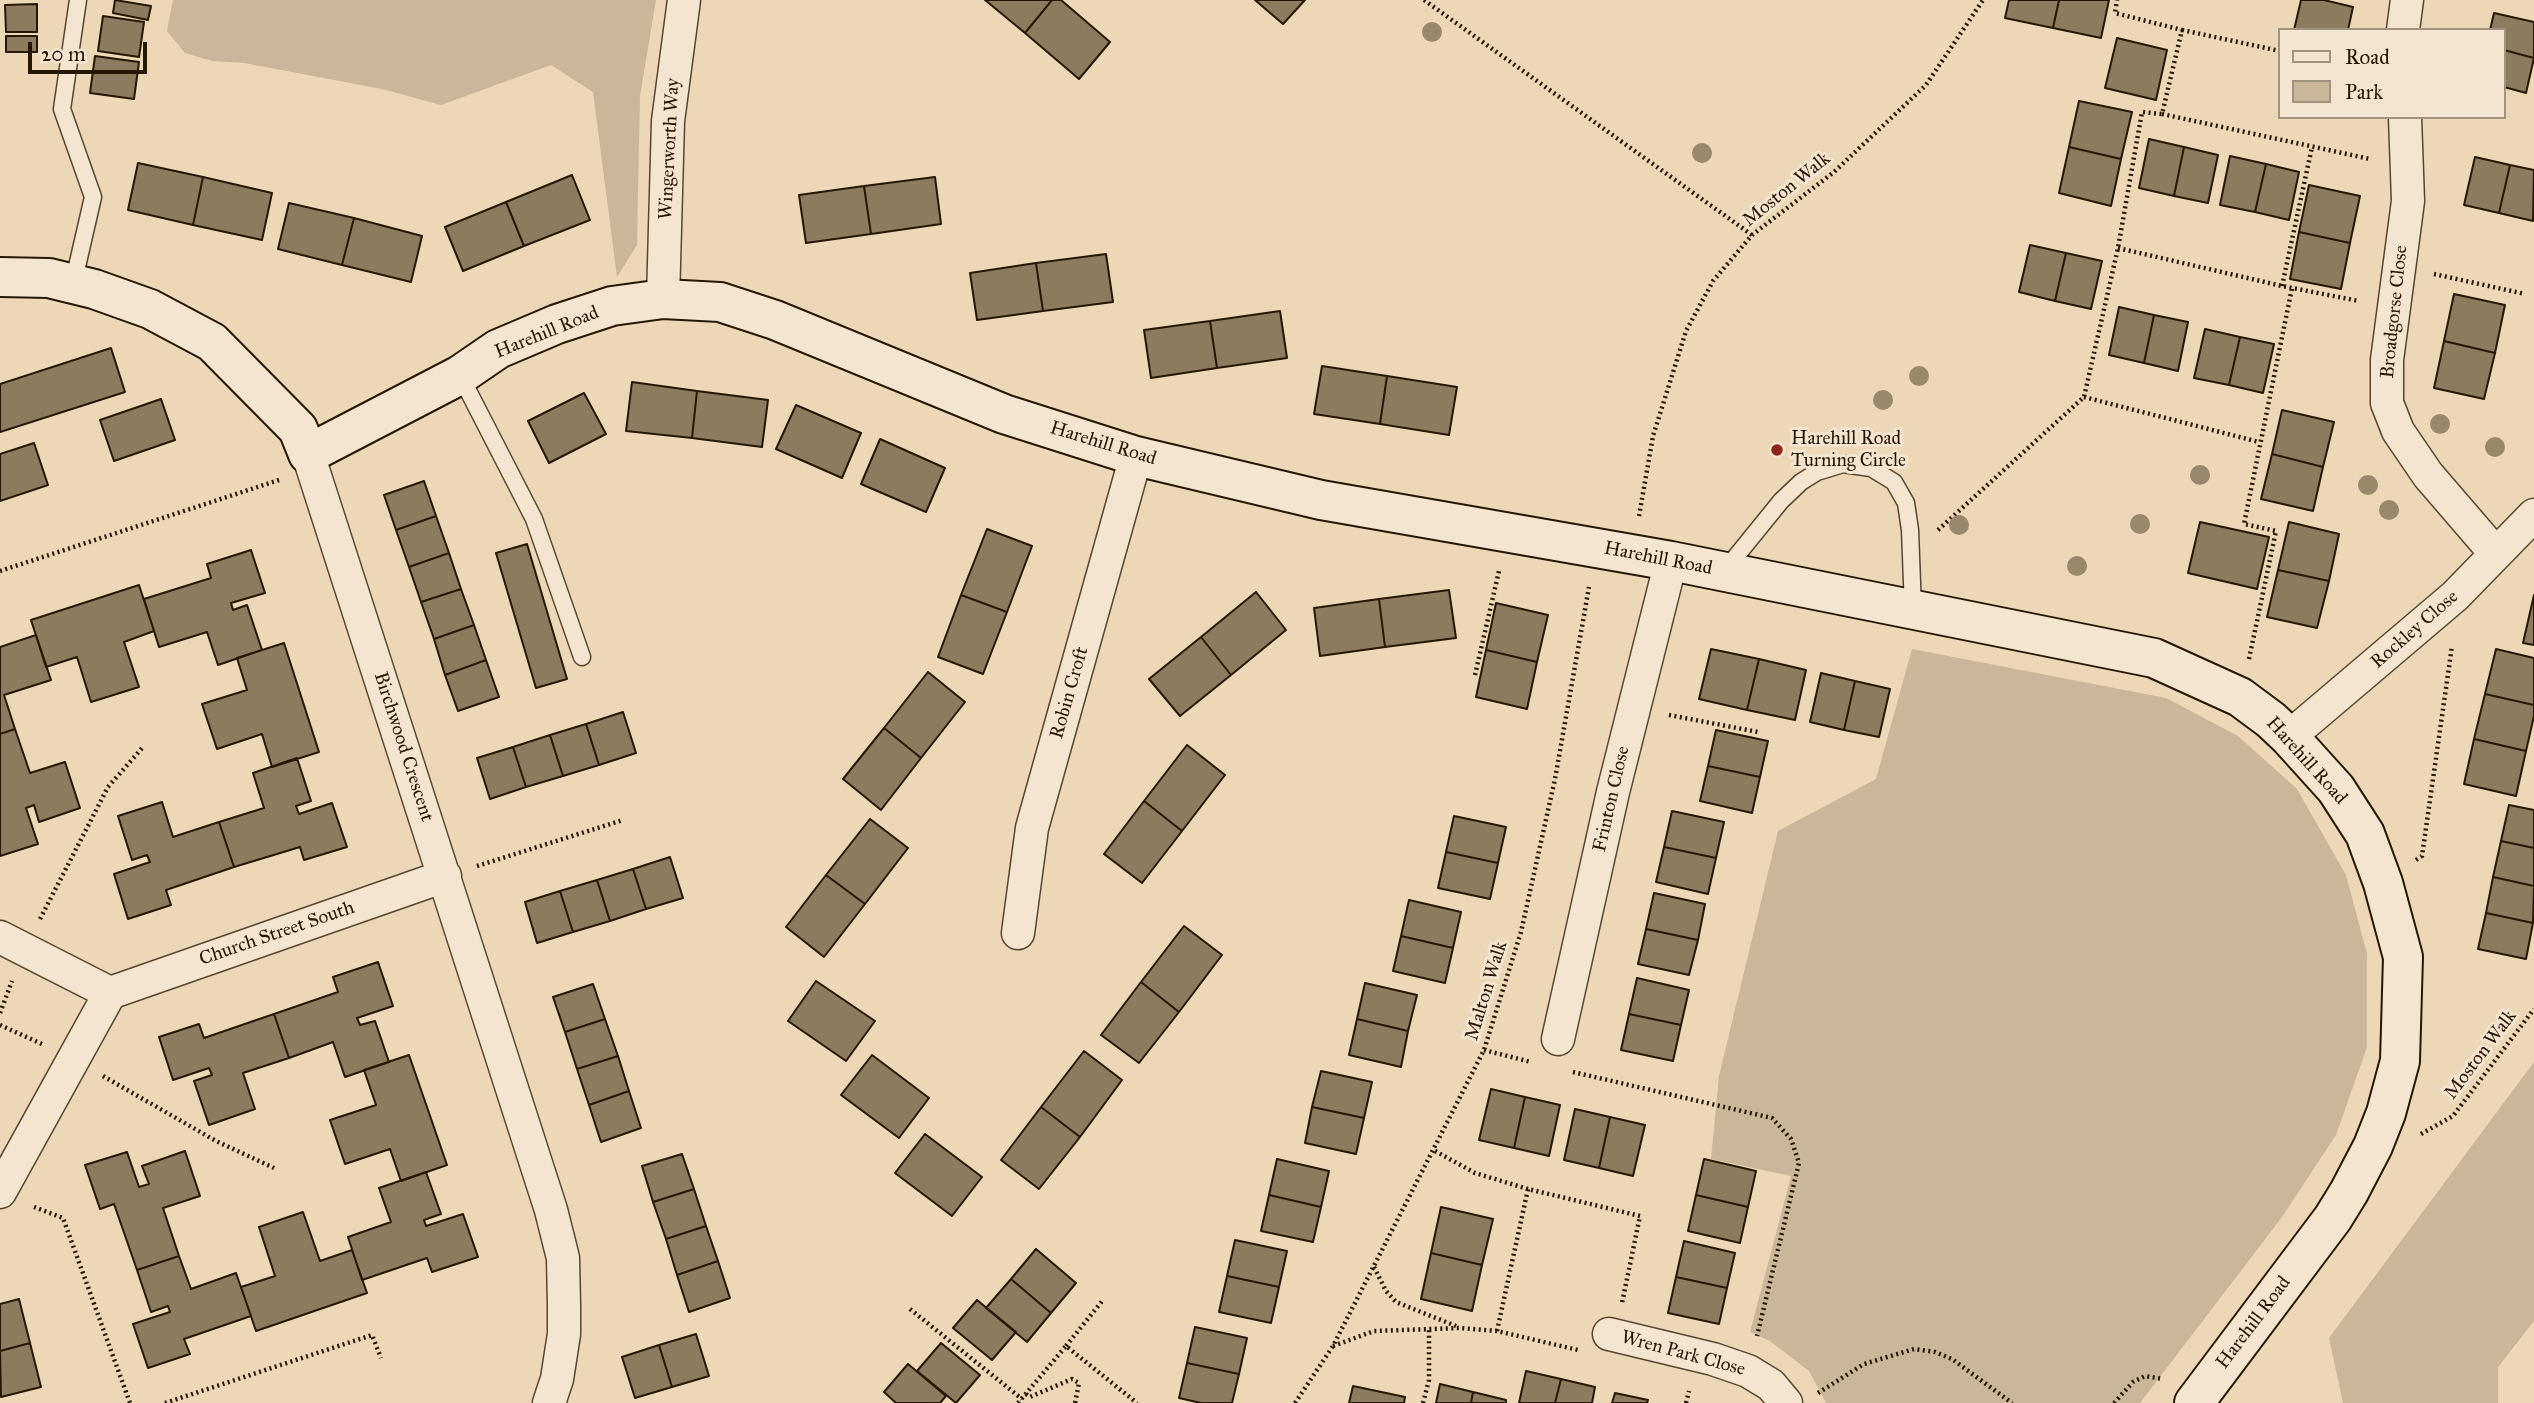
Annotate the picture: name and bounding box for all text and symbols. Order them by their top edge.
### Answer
scale bar [32,28,150,72]
legend [2278,28,2506,119]
text: 20 m [41,41,86,67]
text: Road [2345,44,2390,70]
street label: Wingerworth Way [655,78,685,220]
text: Park [2345,79,2383,105]
street label: Moston Walk [1739,148,1835,232]
street label: Broadgorse Close [2377,244,2413,380]
street label: Harehill Road [492,302,602,364]
street label: Harehill Road [1047,417,1159,471]
place label: Harehill Road Turning Circle [1791,428,1906,472]
marker: Harehill Road Turning Circle [1769,442,1785,458]
street label: Harehill Road [1602,537,1714,581]
street label: Rockley Close [2367,586,2463,674]
street label: Robin Croft [1046,644,1094,742]
street label: Birchwood Crescent [368,669,438,825]
street label: Harehill Road [2261,713,2351,809]
street label: Frinton Close [1589,744,1635,854]
street label: Church Street South [196,897,358,971]
street label: Malton Walk [1461,939,1513,1043]
street label: Moston Walk [2440,1006,2522,1104]
street label: Harehill Road [2212,1272,2296,1374]
street label: Wren Park Close [1618,1326,1748,1382]

